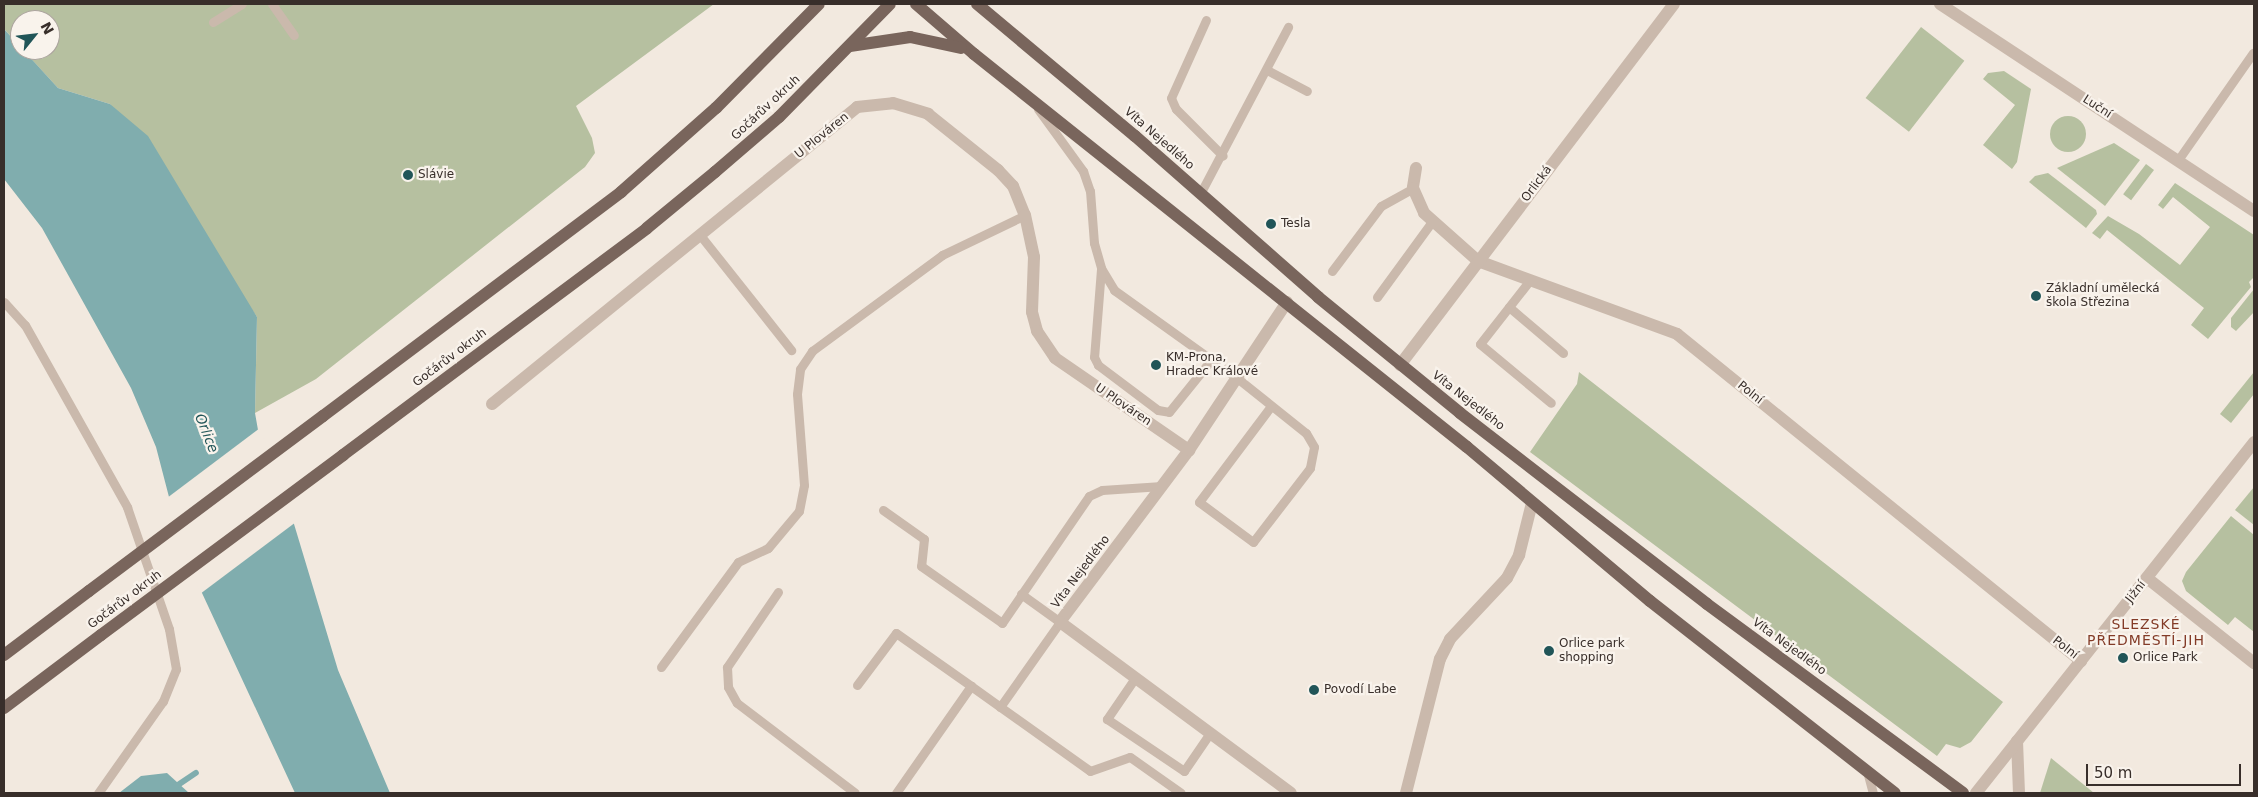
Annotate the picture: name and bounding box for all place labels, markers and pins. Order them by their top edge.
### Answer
place label: Slávie [418,168,454,182]
marker: Slávie [402,169,414,181]
place label: Tesla [1281,217,1311,231]
marker: Tesla [1265,218,1277,230]
place label: Základní umělecká škola Střezina [2046,282,2160,310]
marker: Základní umělecká škola Střezina [2030,290,2042,302]
place label: KM-Prona, Hradec Králové [1166,351,1258,379]
marker: KM-Prona, Hradec Králové [1150,359,1162,371]
place label: Orlice park shopping [1559,637,1625,665]
marker: Orlice park shopping [1543,645,1555,657]
place label: Orlice Park [2133,651,2198,665]
marker: Orlice Park [2117,652,2129,664]
place label: Povodí Labe [1324,683,1396,697]
marker: Povodí Labe [1308,684,1320,696]

